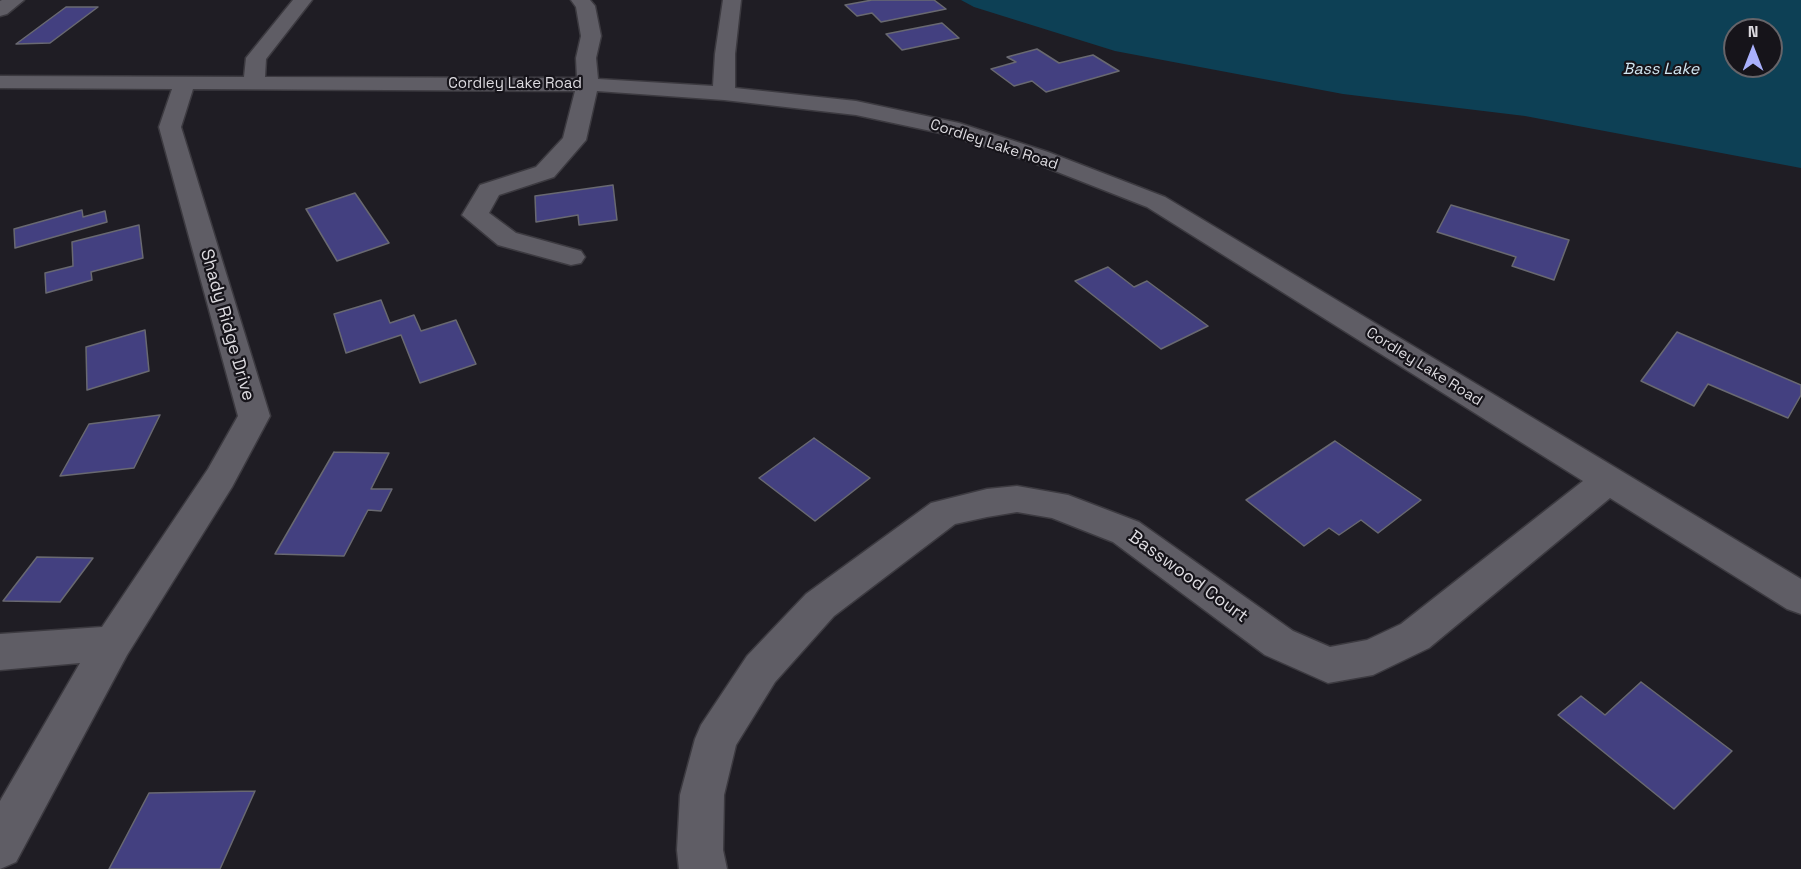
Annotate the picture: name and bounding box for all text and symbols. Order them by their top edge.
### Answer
north arrow [1723,18,1783,78]
text: N [1748,21,1758,42]
water label: Bass Lake [1623,60,1699,80]
street label: Cordley Lake Road [448,75,582,93]
street label: Cordley Lake Road [928,116,1060,174]
street label: Shady Ridge Drive [195,247,259,403]
street label: Cordley Lake Road [1363,324,1485,410]
street label: Basswood Court [1124,526,1252,628]

